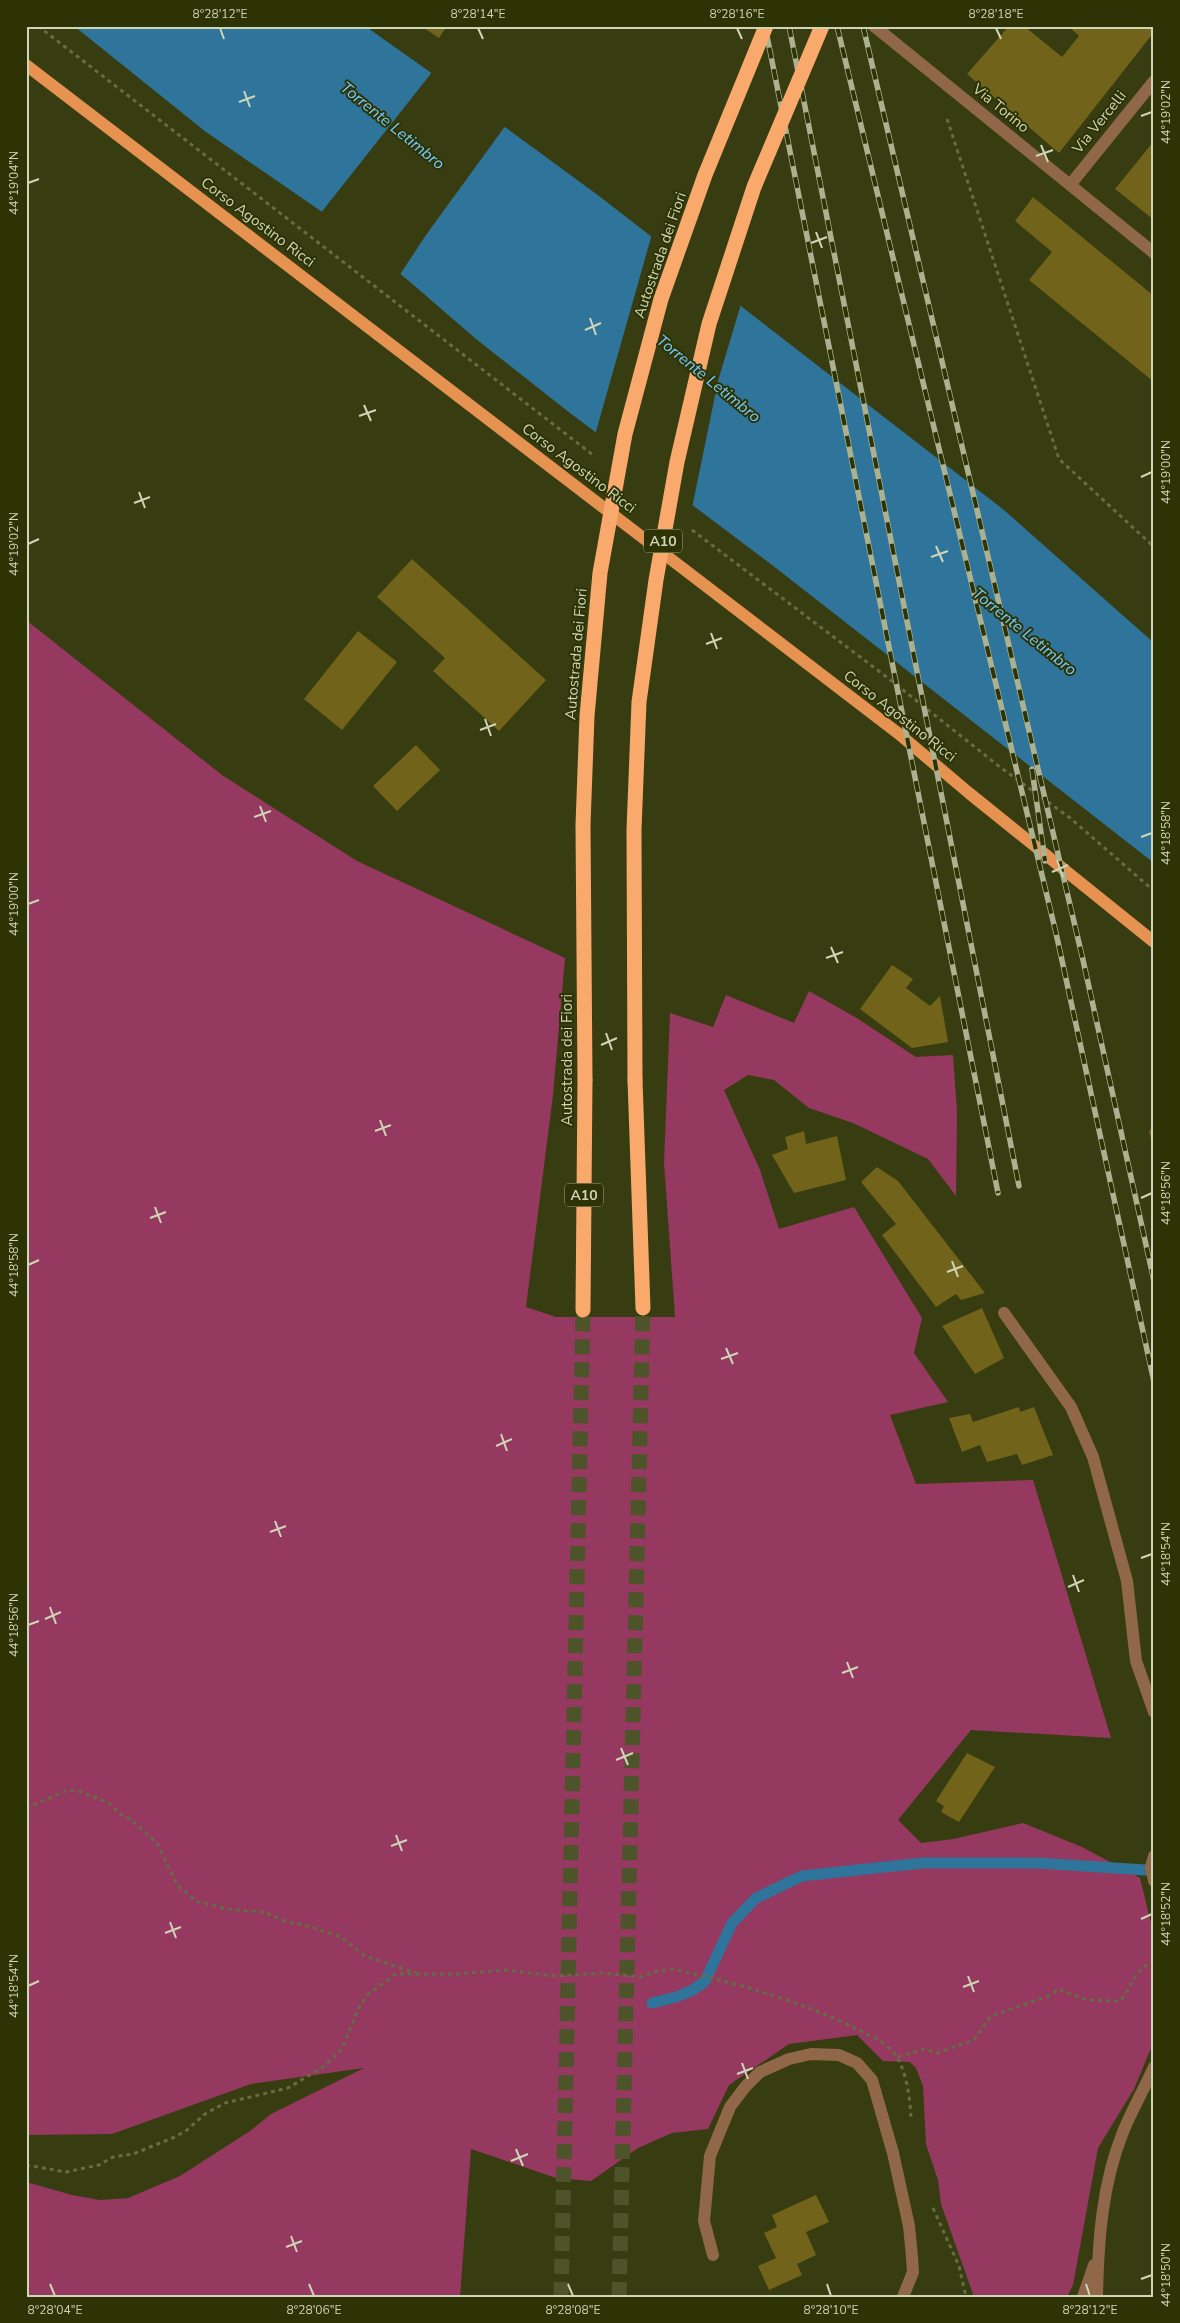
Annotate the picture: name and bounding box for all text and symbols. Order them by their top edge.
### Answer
text: 8°28'12"E [193,6,247,22]
text: 8°28'14"E [451,6,505,22]
text: 8°28'16"E [710,6,764,22]
text: 8°28'18"E [969,6,1023,22]
water label: Torrente Letimbro [336,77,449,175]
street label: Via Torino [968,78,1034,137]
text: 44°19'02"N [1158,80,1174,144]
street label: Via Vercelli [1067,86,1131,158]
text: 44°19'04"N [6,151,22,215]
street label: Corso Agostino Ricci [197,173,319,271]
street label: Autostrada dei Fiori [629,189,691,321]
water label: Torrente Letimbro [652,330,765,428]
street label: Corso Agostino Ricci [518,419,640,517]
text: 44°19'00"N [1158,440,1174,504]
text: 44°19'02"N [6,512,22,576]
road number: A10 [644,530,682,552]
water label: Torrente Letimbro [968,583,1081,681]
street label: Autostrada dei Fiori [560,587,592,721]
street label: Corso Agostino Ricci [839,666,961,766]
text: 44°18'58"N [1158,801,1174,865]
text: 44°19'00"N [6,872,22,936]
street label: Autostrada dei Fiori [557,994,577,1126]
text: 44°18'56"N [1158,1161,1174,1225]
road number: A10 [565,1184,603,1206]
text: 44°18'58"N [6,1233,22,1297]
text: 44°18'54"N [1158,1522,1174,1586]
text: 44°18'56"N [6,1593,22,1657]
text: 44°18'52"N [1158,1882,1174,1946]
text: 44°18'54"N [6,1954,22,2018]
text: 44°18'50"N [1158,2243,1174,2307]
text: 8°28'04"E [28,2302,82,2318]
text: 8°28'06"E [287,2302,341,2318]
text: 8°28'08"E [546,2302,600,2318]
text: 8°28'10"E [804,2302,858,2318]
text: 8°28'12"E [1063,2302,1117,2318]

